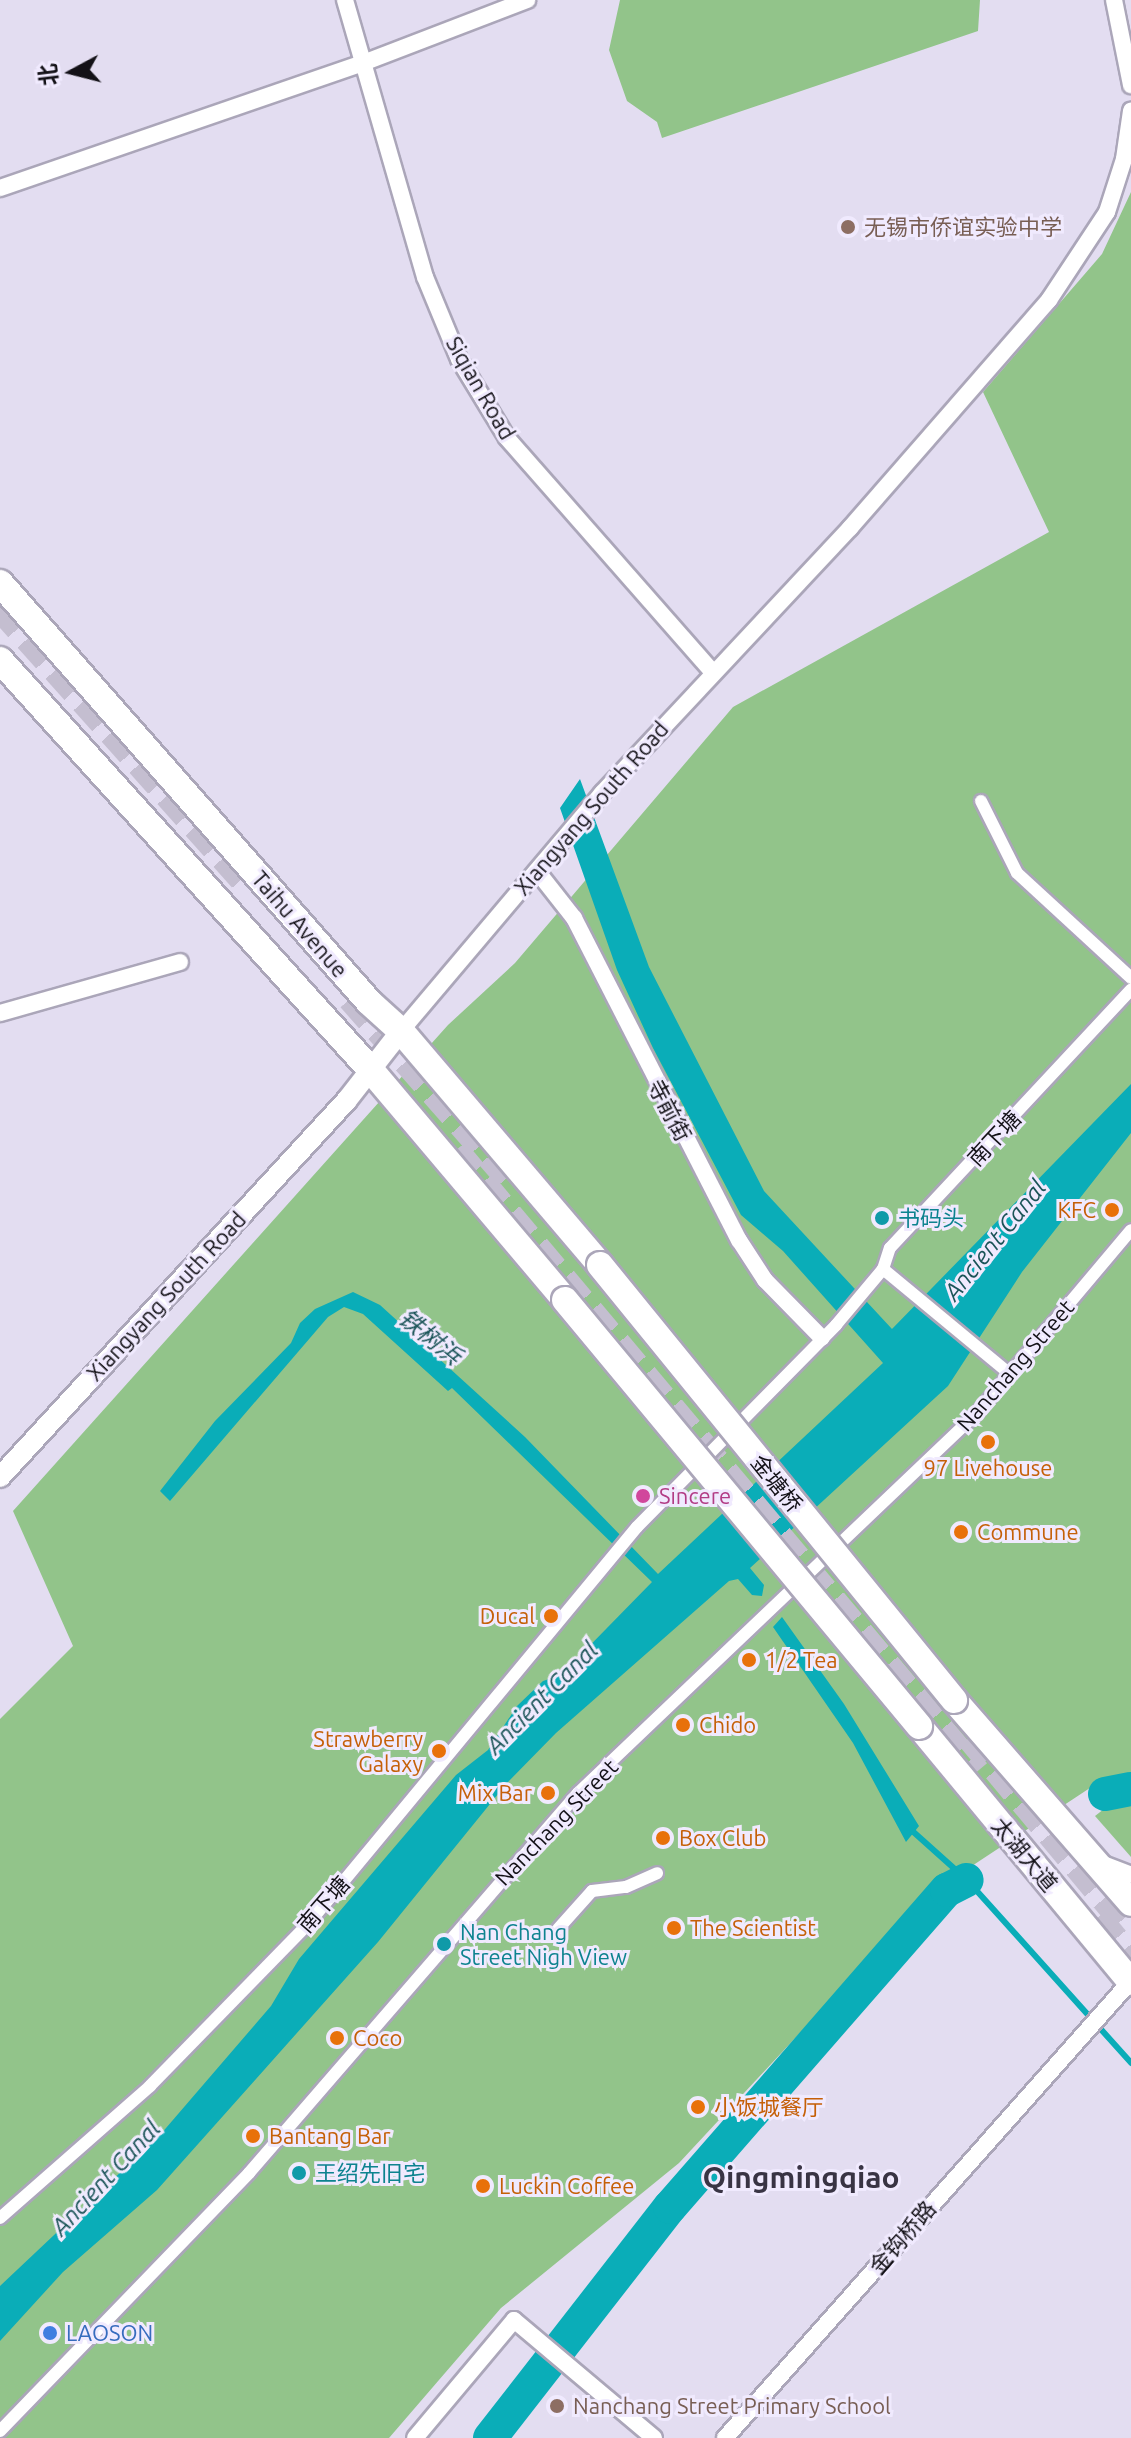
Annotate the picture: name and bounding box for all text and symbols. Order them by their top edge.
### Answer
north arrow [32,32,112,112]
text: 北 [34,63,61,87]
place label: 无锡市侨谊实验中学 [864,214,1062,240]
marker: 无锡市侨谊实验中学 [839,218,857,236]
street label: Siqian Road [441,332,521,444]
street label: Xiangyang South Road [508,716,674,900]
street label: Taihu Avenue [247,865,353,983]
street label: 寺前街 [643,1075,697,1145]
street label: 南下塘 [962,1105,1026,1171]
water label: Ancient Canal [938,1174,1052,1306]
place label: KFC [1058,1197,1096,1223]
marker: KFC [1103,1201,1121,1219]
place label: 书码头 [898,1205,964,1231]
street label: Xiangyang South Road [81,1206,251,1386]
marker: 书码头 [873,1209,891,1227]
street label: Nanchang Street [951,1294,1079,1436]
water label: 铁树浜 [393,1303,467,1371]
marker: 97 Livehouse [979,1433,997,1451]
street label: 金塘桥 [746,1449,808,1517]
place label: 97 Livehouse [924,1455,1052,1481]
place label: Sincere [659,1483,731,1509]
marker: Sincere [634,1487,652,1505]
place label: Commune [977,1519,1079,1545]
marker: Commune [952,1523,970,1541]
place label: Ducal [480,1603,535,1629]
marker: Ducal [542,1607,560,1625]
water label: Ancient Canal [480,1636,604,1760]
place label: 1/2 Tea [765,1647,838,1673]
marker: 1/2 Tea [740,1651,758,1669]
place label: Chido [699,1712,756,1738]
marker: Chido [674,1716,692,1734]
place label: Strawberry Galaxy [313,1725,423,1776]
marker: Strawberry Galaxy [430,1742,448,1760]
street label: Nanchang Street [489,1753,623,1891]
place label: Mix Bar [458,1780,532,1806]
marker: Mix Bar [539,1784,557,1802]
street label: 太湖大道 [987,1812,1063,1896]
place label: Box Club [679,1825,766,1851]
marker: Box Club [654,1829,672,1847]
street label: 南下塘 [291,1870,355,1938]
place label: The Scientist [690,1915,816,1941]
place label: Nan Chang Street Nigh View [460,1918,627,1970]
marker: The Scientist [665,1919,683,1937]
marker: Nan Chang Street Nigh View [435,1935,453,1953]
place label: Coco [353,2025,402,2051]
marker: Coco [328,2029,346,2047]
place label: 小饭城餐厅 [714,2094,824,2120]
marker: 小饭城餐厅 [689,2098,707,2116]
water label: Ancient Canal [45,2114,167,2242]
place label: Bantang Bar [269,2123,391,2149]
marker: Bantang Bar [244,2127,262,2145]
district label: Qingmingqiao [702,2159,900,2195]
place label: 王绍先旧宅 [315,2160,425,2186]
marker: 王绍先旧宅 [290,2164,308,2182]
place label: Luckin Coffee [499,2173,634,2199]
marker: Luckin Coffee [474,2177,492,2195]
street label: 金钩桥路 [863,2195,941,2279]
place label: LAOSON [66,2320,153,2346]
marker: LAOSON [41,2324,59,2342]
place label: Nanchang Street Primary School [573,2393,891,2419]
marker: Nanchang Street Primary School [548,2397,566,2415]

